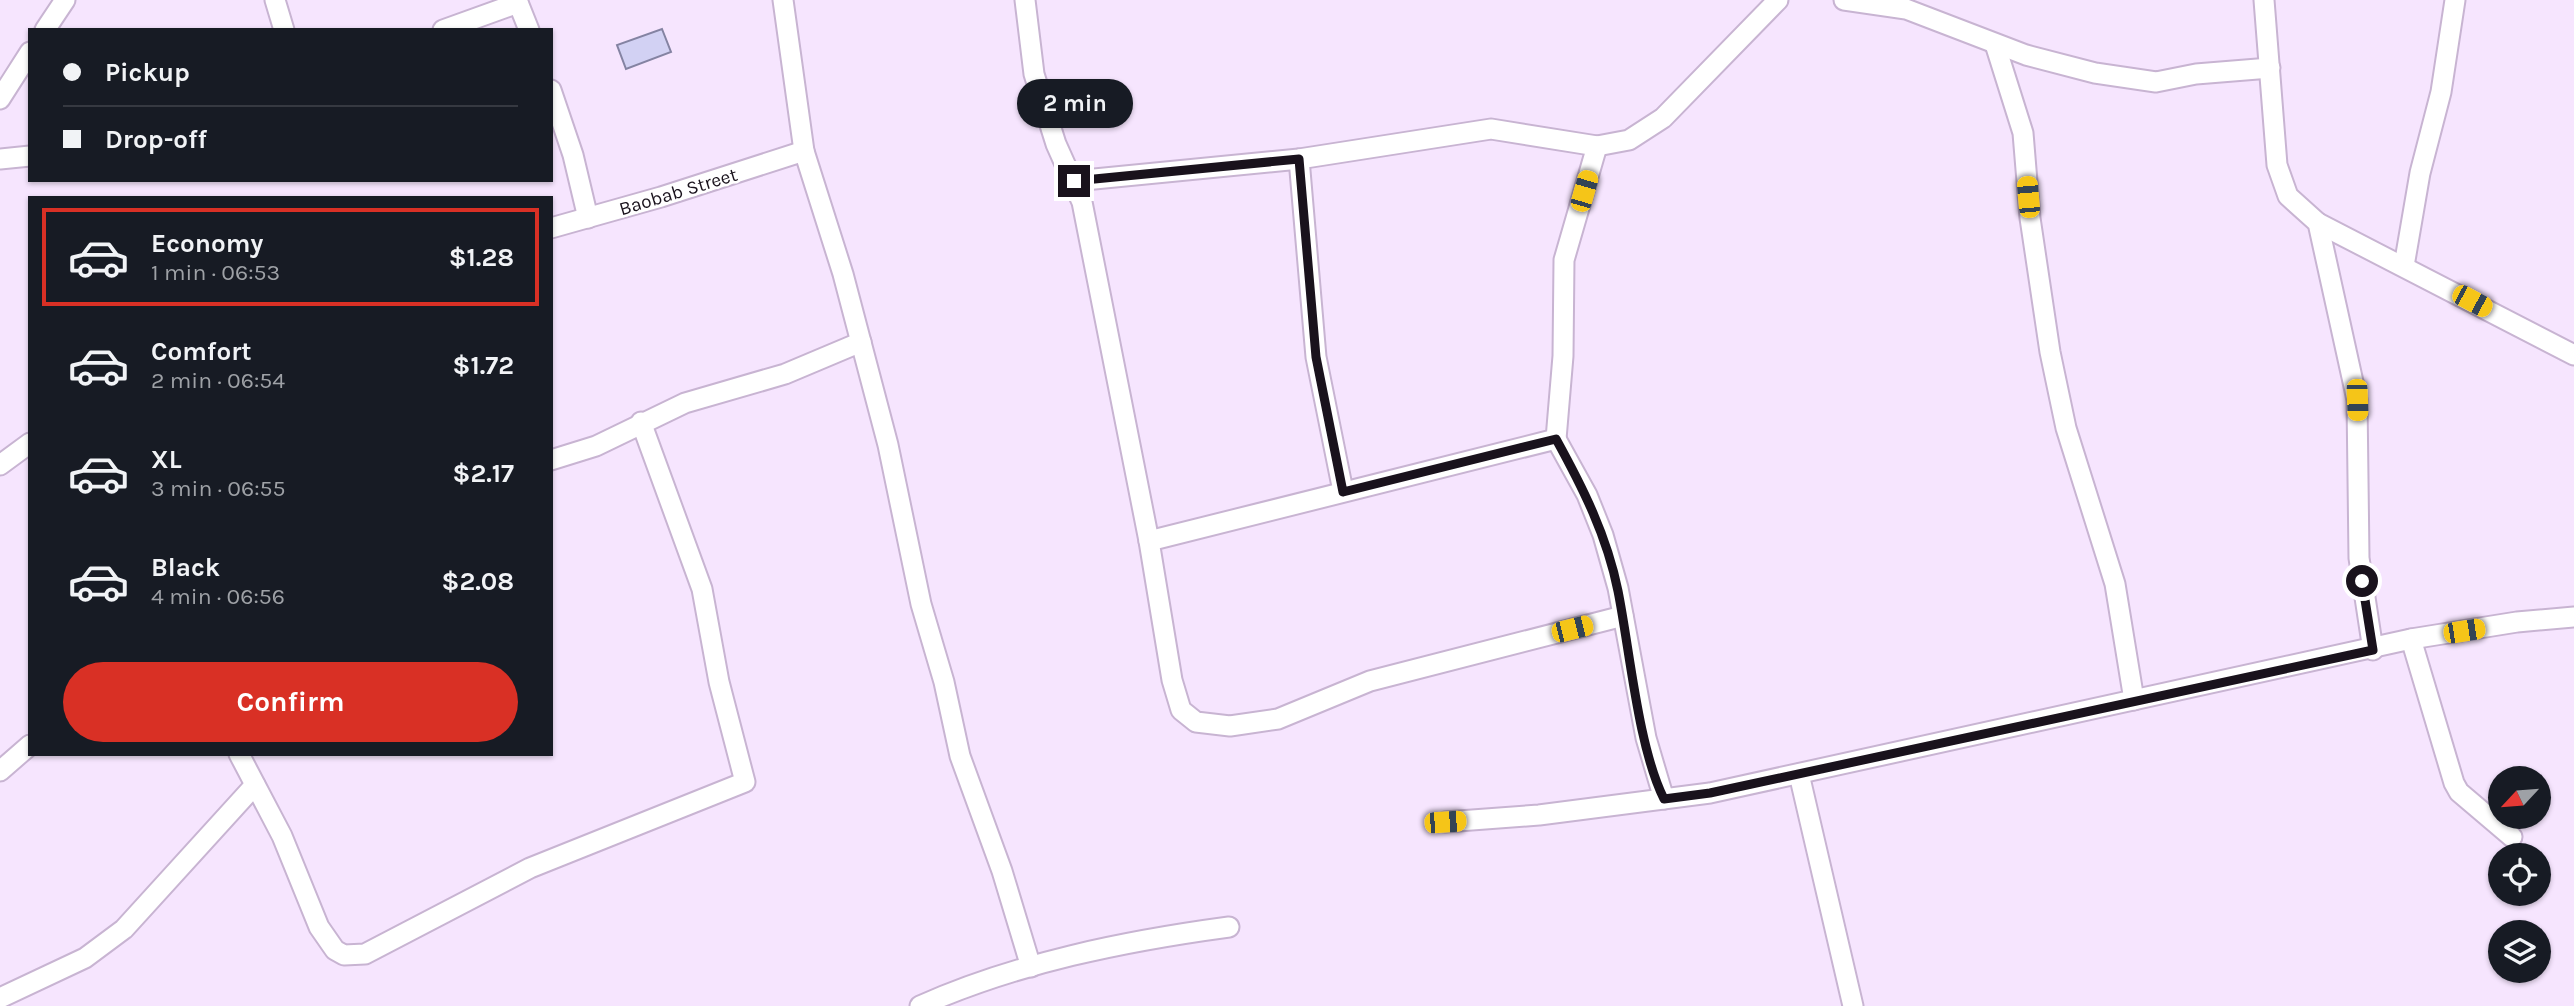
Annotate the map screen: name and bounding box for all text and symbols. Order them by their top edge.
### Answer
text: Pickup [105,57,190,88]
callout: 2 min [1016,80,1132,128]
text: 2 min [1043,90,1107,117]
text: Drop-off [105,124,207,155]
street label: Baobab Street [617,164,740,220]
route end [1058,165,1090,197]
car [1569,168,1600,214]
car [2016,175,2041,219]
icon: car [67,226,130,289]
text: Economy [151,228,263,259]
text: $1.28 [449,242,514,273]
text: 1 min · 06:53 [151,259,280,286]
car [2449,282,2496,320]
icon: car [67,334,130,397]
text: Comfort [151,336,252,367]
text: $1.72 [453,350,514,381]
text: 2 min · 06:54 [151,367,285,394]
car [2346,379,2369,421]
icon: car [67,442,130,505]
text: XL [151,444,182,475]
text: $2.17 [453,458,514,489]
text: 3 min · 06:55 [151,475,285,502]
icon: car [67,550,130,613]
text: Black [151,552,220,583]
route start [2346,565,2378,597]
text: $2.08 [442,566,514,597]
text: 4 min · 06:56 [151,583,285,610]
car [1550,614,1595,644]
car [2442,617,2487,645]
button: Confirm [63,662,518,742]
north arrow [2488,766,2552,830]
map controls [2488,766,2551,983]
car [1424,810,1467,834]
button: locate [2488,843,2551,906]
button: layers [2488,920,2551,983]

